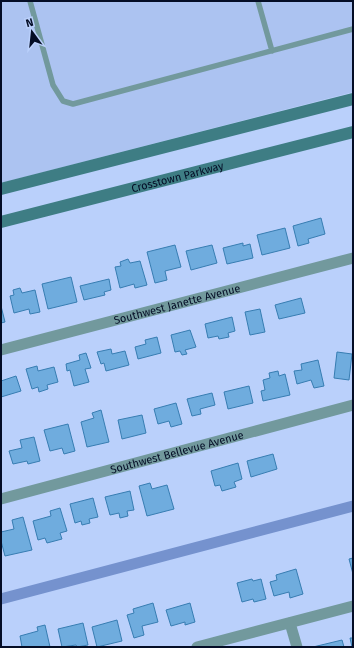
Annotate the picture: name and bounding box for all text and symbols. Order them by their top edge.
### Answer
north arrow [12,12,52,52]
text: N [24,16,35,30]
street label: Crosstown Parkway [130,159,225,195]
street label: Southwest Janette Avenue [112,281,242,327]
street label: Southwest Bellevue Avenue [109,428,245,476]

